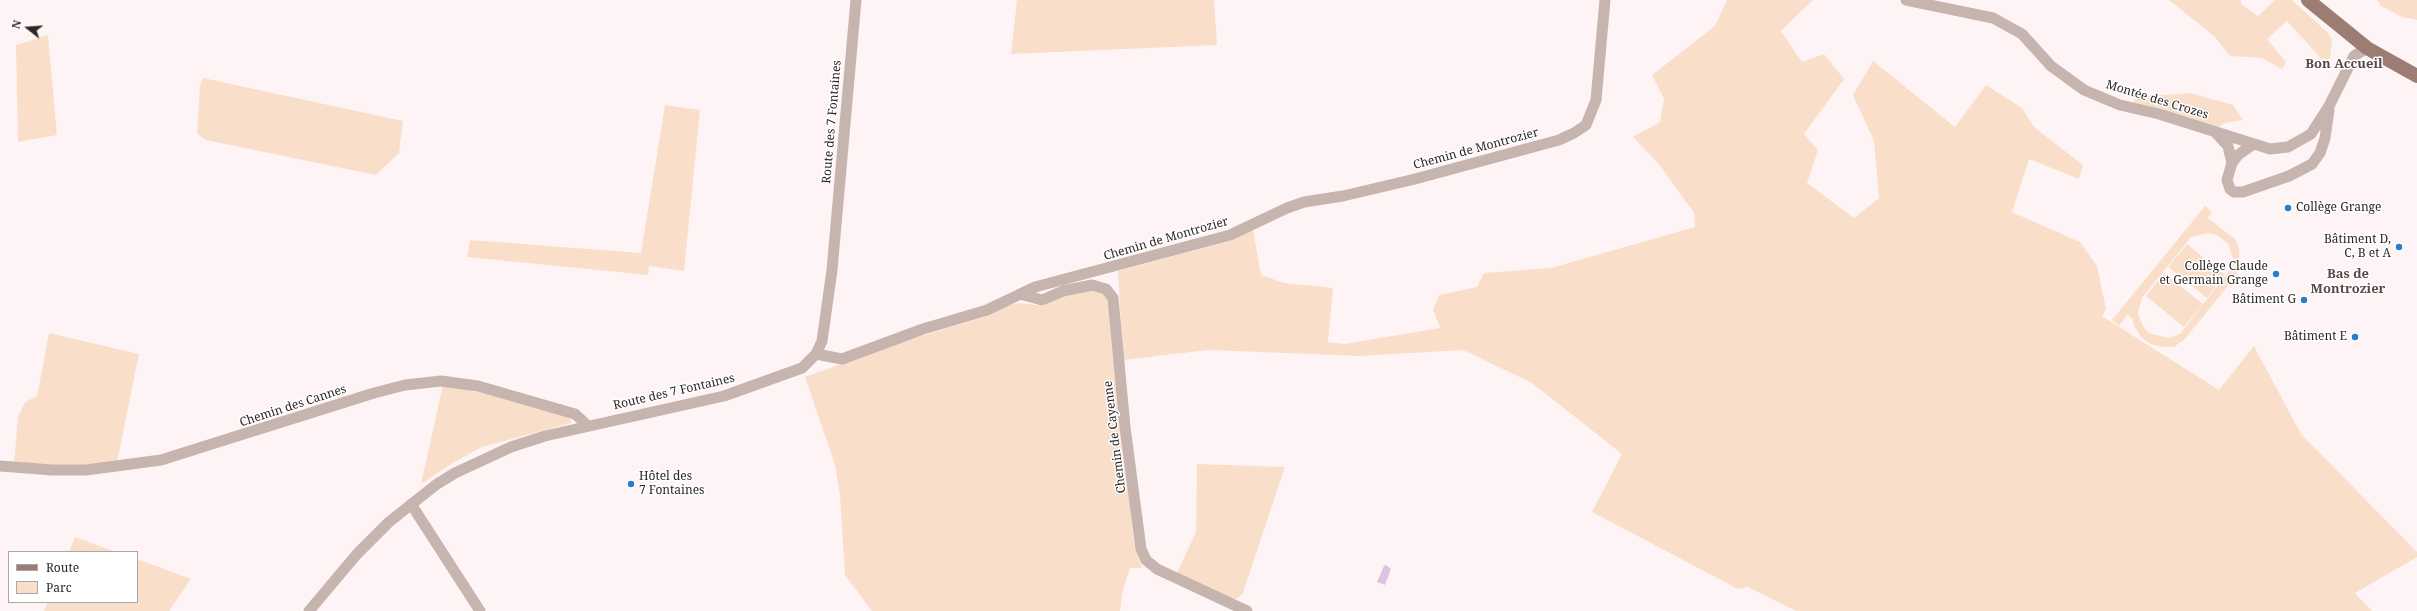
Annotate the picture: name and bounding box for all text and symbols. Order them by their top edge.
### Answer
north arrow [8,8,48,48]
text: N [8,18,24,31]
district label: Bon Accueil [2305,56,2383,72]
street label: Route des 7 Fontaines [819,60,845,184]
street label: Montée des Crozes [2104,78,2210,122]
street label: Chemin de Montrozier [1412,125,1540,173]
place label: Collège Grange [2296,201,2381,215]
marker: Collège Grange [2283,203,2293,213]
street label: Chemin de Montrozier [1102,214,1230,264]
place label: Bâtiment D, C, B et A [2324,233,2391,261]
marker: Bâtiment D, C, B et A [2394,242,2404,252]
place label: Collège Claude et Germain Grange [2159,260,2268,288]
district label: Bas de Montrozier [2311,266,2385,297]
marker: Collège Claude et Germain Grange [2271,269,2281,279]
place label: Bâtiment G [2232,293,2296,307]
marker: Bâtiment G [2299,295,2309,305]
place label: Bâtiment E [2284,330,2347,344]
marker: Bâtiment E [2350,332,2360,342]
street label: Route des 7 Fontaines [612,371,736,413]
street label: Chemin de Cayenne [1101,380,1129,494]
street label: Chemin des Cannes [238,382,348,430]
place label: Hôtel des 7 Fontaines [639,470,704,498]
marker: Hôtel des 7 Fontaines [626,479,636,489]
legend [8,551,138,603]
text: Route [46,559,79,576]
text: Parc [46,579,72,596]

